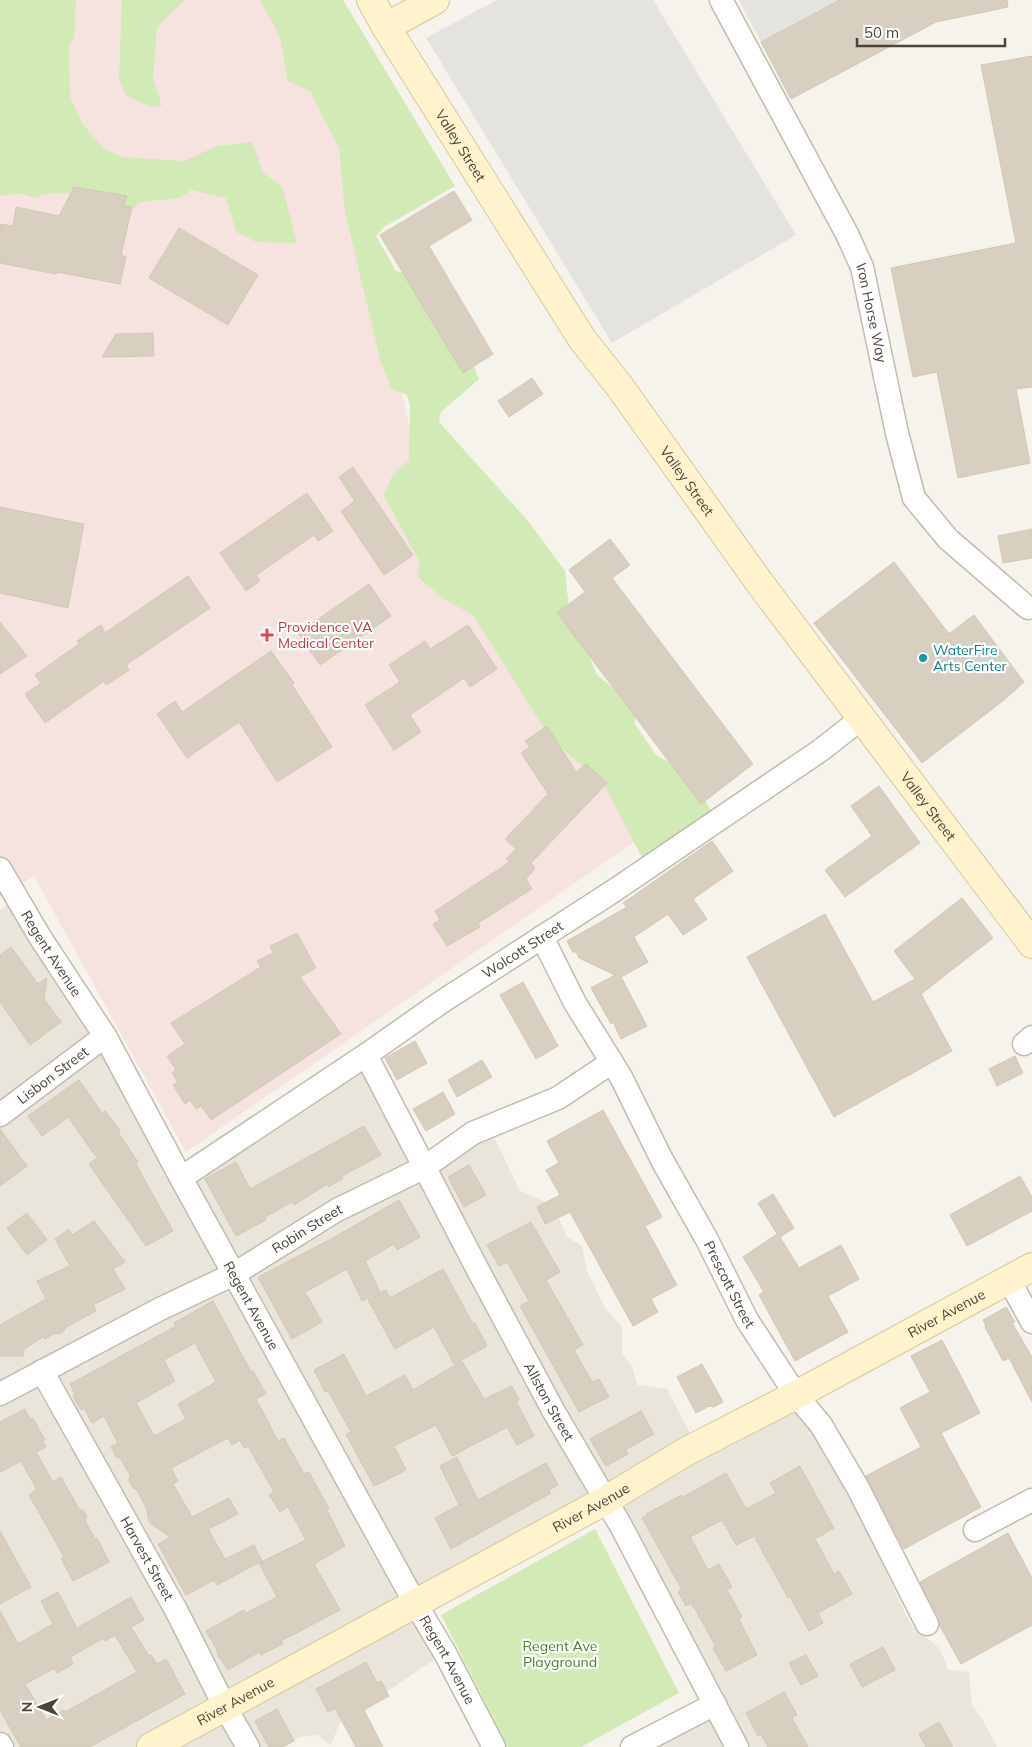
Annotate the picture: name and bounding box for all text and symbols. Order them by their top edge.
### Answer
scale bar [857,15,1004,47]
text: 50 m [864,23,899,42]
street label: Valley Street [431,106,490,185]
street label: Iron Horse Way [852,260,891,365]
street label: Valley Street [656,443,718,519]
place label: Providence VA Medical Center [278,618,375,652]
marker: Providence VA Medical Center [260,628,274,642]
place label: WaterFire Arts Center [933,641,1008,675]
marker: WaterFire Arts Center [917,652,929,664]
street label: Valley Street [896,768,960,844]
street label: Regent Avenue [17,907,86,1000]
street label: Wolcott Street [479,917,567,982]
street label: Lisbon Street [13,1043,92,1108]
street label: Robin Street [268,1200,345,1257]
street label: Prescott Street [700,1238,759,1332]
street label: Regent Avenue [220,1258,283,1353]
street label: River Avenue [904,1285,988,1342]
street label: Allston Street [520,1359,578,1444]
street label: River Avenue [549,1479,633,1536]
street label: Harvest Street [116,1513,178,1604]
street label: Regent Avenue [416,1612,479,1707]
park label: Regent Ave Playground [523,1637,597,1671]
street label: River Avenue [193,1673,277,1730]
north arrow [15,1682,65,1732]
text: N [18,1702,36,1712]

